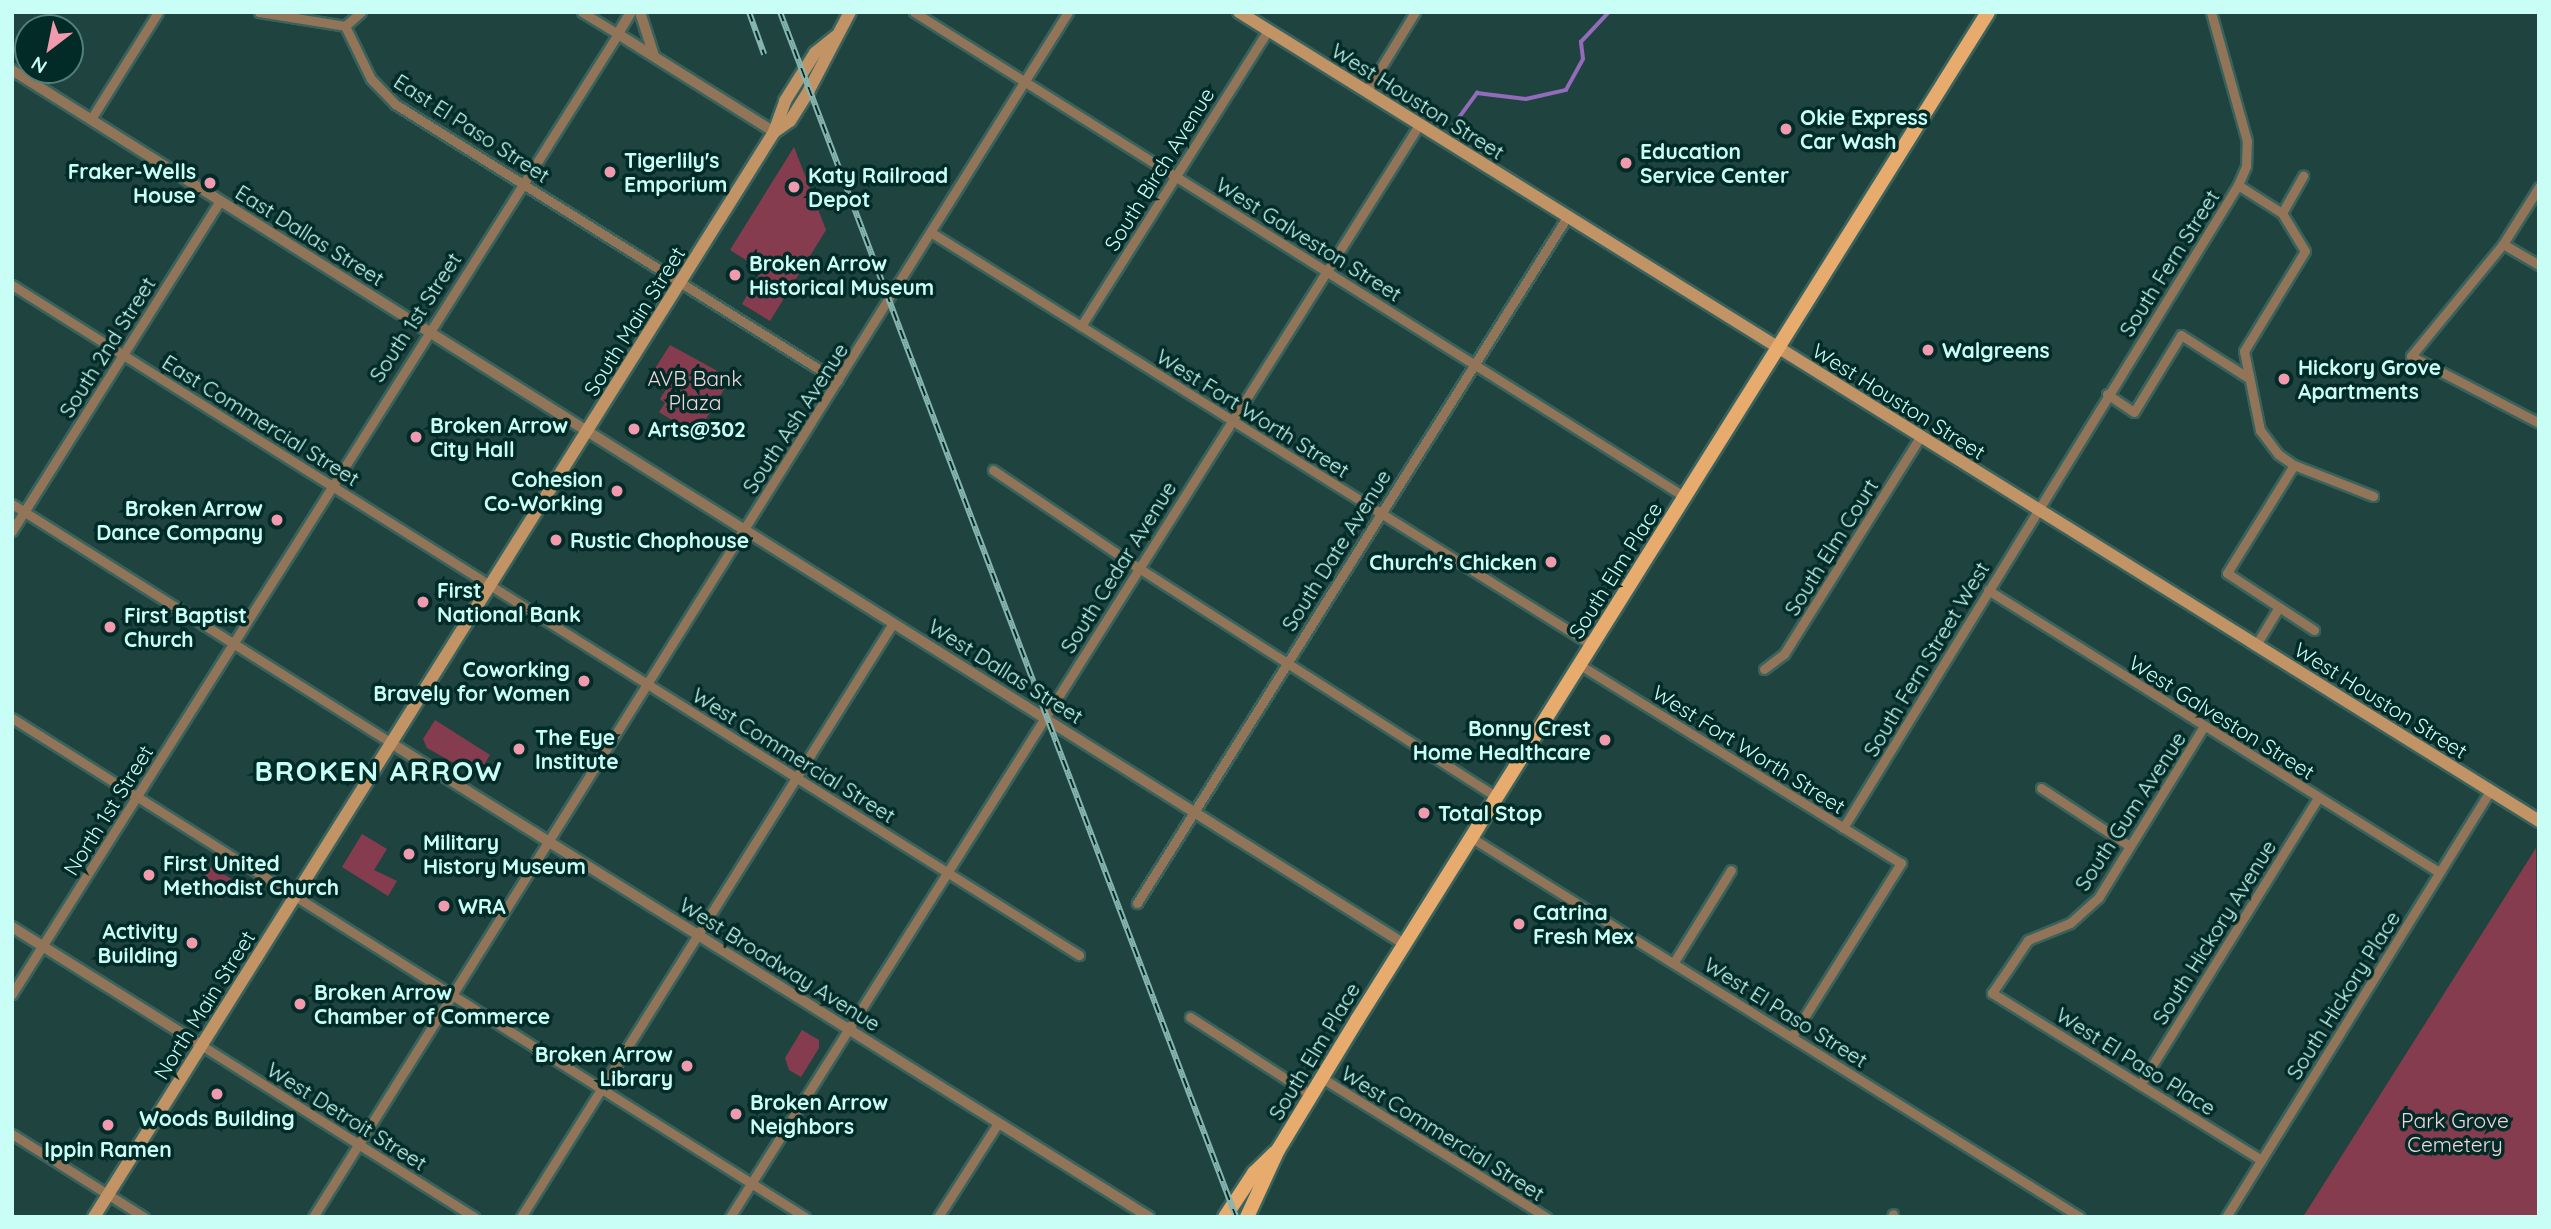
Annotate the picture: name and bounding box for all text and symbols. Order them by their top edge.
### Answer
north arrow [14,14,84,84]
street label: West Houston Street [1327,38,1509,164]
text: N [27,51,51,79]
street label: East El Paso Street [389,68,555,188]
street label: South Birch Avenue [1099,83,1219,255]
place label: Okie Express Car Wash [1800,104,1928,154]
marker: Okie Express Car Wash [1778,121,1794,137]
place label: Education Service Center [1640,138,1789,188]
place label: Tigerlily's Emporium [624,147,727,197]
marker: Education Service Center [1618,155,1634,171]
place label: Fraker-Wells House [68,158,196,208]
place label: Katy Railroad Depot [808,162,948,212]
marker: Tigerlily's Emporium [602,164,618,180]
street label: West Galveston Street [1212,172,1406,306]
marker: Fraker-Wells House [202,175,218,191]
street label: East Dallas Street [231,179,389,291]
marker: Katy Railroad Depot [786,179,802,195]
street label: South Fern Street [2114,185,2224,341]
street label: South Main Street [578,242,690,400]
street label: South 1st Street [364,248,466,386]
place label: Broken Arrow Historical Museum [749,250,934,300]
marker: Broken Arrow Historical Museum [727,267,743,283]
street label: South 2nd Street [54,272,160,422]
place label: Walgreens [1942,337,2050,363]
street label: South Ash Avenue [737,338,853,498]
street label: West Houston Street [1808,338,1990,464]
marker: Walgreens [1920,342,1936,358]
street label: West Fort Worth Street [1152,343,1354,483]
street label: East Commercial Street [158,349,364,491]
place label: Hickory Grove Apartments [2298,354,2441,404]
park label: AVB Bank Plaza [648,365,742,415]
marker: Hickory Grove Apartments [2276,371,2292,387]
place label: Broken Arrow City Hall [430,412,568,462]
place label: Arts@302 [648,416,746,442]
marker: Arts@302 [626,421,642,437]
marker: Broken Arrow City Hall [408,429,424,445]
street label: South Date Avenue [1276,465,1396,635]
place label: Cohesion Co-Working [484,466,603,516]
street label: South Elm Court [1779,474,1883,620]
street label: South Cedar Avenue [1055,476,1181,658]
marker: Cohesion Co-Working [609,483,625,499]
place label: Broken Arrow Dance Company [96,495,263,545]
street label: South Elm Place [1563,497,1667,643]
marker: Broken Arrow Dance Company [269,512,285,528]
place label: Rustic Chophouse [570,527,749,553]
marker: Rustic Chophouse [548,532,564,548]
place label: Church's Chicken [1369,549,1537,575]
marker: Church's Chicken [1543,554,1559,570]
street label: South Fern Street West [1858,557,1994,761]
place label: First National Bank [437,577,581,627]
marker: First National Bank [415,594,431,610]
place label: First Baptist Church [124,602,247,652]
street label: West Dallas Street [924,613,1088,729]
marker: First Baptist Church [102,619,118,635]
street label: West Houston Street [2290,637,2472,763]
street label: West Galveston Street [2125,650,2319,784]
place label: Coworking Bravely for Women [373,656,570,706]
marker: Coworking Bravely for Women [576,673,592,689]
street label: West Fort Worth Street [1648,679,1850,819]
street label: West Commercial Street [688,682,900,828]
place label: Bonny Crest Home Healthcare [1413,715,1591,765]
place label: The Eye Institute [535,724,619,774]
street label: South Gum Avenue [2069,727,2191,895]
marker: Bonny Crest Home Healthcare [1597,732,1613,748]
marker: The Eye Institute [509,739,529,759]
street label: North 1st Street [58,740,158,880]
district label: BROKEN ARROW [256,754,502,788]
place label: Total Stop [1438,800,1542,826]
marker: Total Stop [1416,805,1432,821]
place label: Military History Museum [423,829,586,879]
street label: South Hickory Avenue [2147,835,2281,1029]
marker: Military History Museum [401,846,417,862]
place label: First United Methodist Church [163,850,339,900]
marker: First United Methodist Church [141,867,157,883]
street label: West Broadway Avenue [675,892,885,1036]
place label: WRA [458,893,506,919]
marker: WRA [436,898,452,914]
place label: Catrina Fresh Mex [1533,899,1634,949]
street label: South Hickory Place [2281,906,2405,1084]
marker: Catrina Fresh Mex [1511,916,1527,932]
place label: Activity Building [97,918,178,968]
street label: North Main Street [148,926,260,1084]
marker: Activity Building [184,935,200,951]
street label: West El Paso Street [1700,952,1872,1072]
street label: South Elm Place [1263,978,1365,1124]
place label: Broken Arrow Chamber of Commerce [314,979,550,1029]
marker: Broken Arrow Chamber of Commerce [292,996,308,1012]
street label: West El Paso Place [2052,1002,2220,1120]
place label: Broken Arrow Library [535,1041,673,1091]
street label: West Detroit Street [262,1057,432,1175]
marker: Broken Arrow Library [679,1058,695,1074]
street label: West Commercial Street [1337,1060,1549,1206]
marker: Woods Building [209,1086,225,1102]
place label: Broken Arrow Neighbors [750,1089,888,1139]
place label: Woods Building [139,1105,295,1131]
marker: Broken Arrow Neighbors [728,1106,744,1122]
park label: Park Grove Cemetery [2401,1107,2509,1157]
marker: Ippin Ramen [100,1117,116,1133]
place label: Ippin Ramen [44,1136,172,1162]

